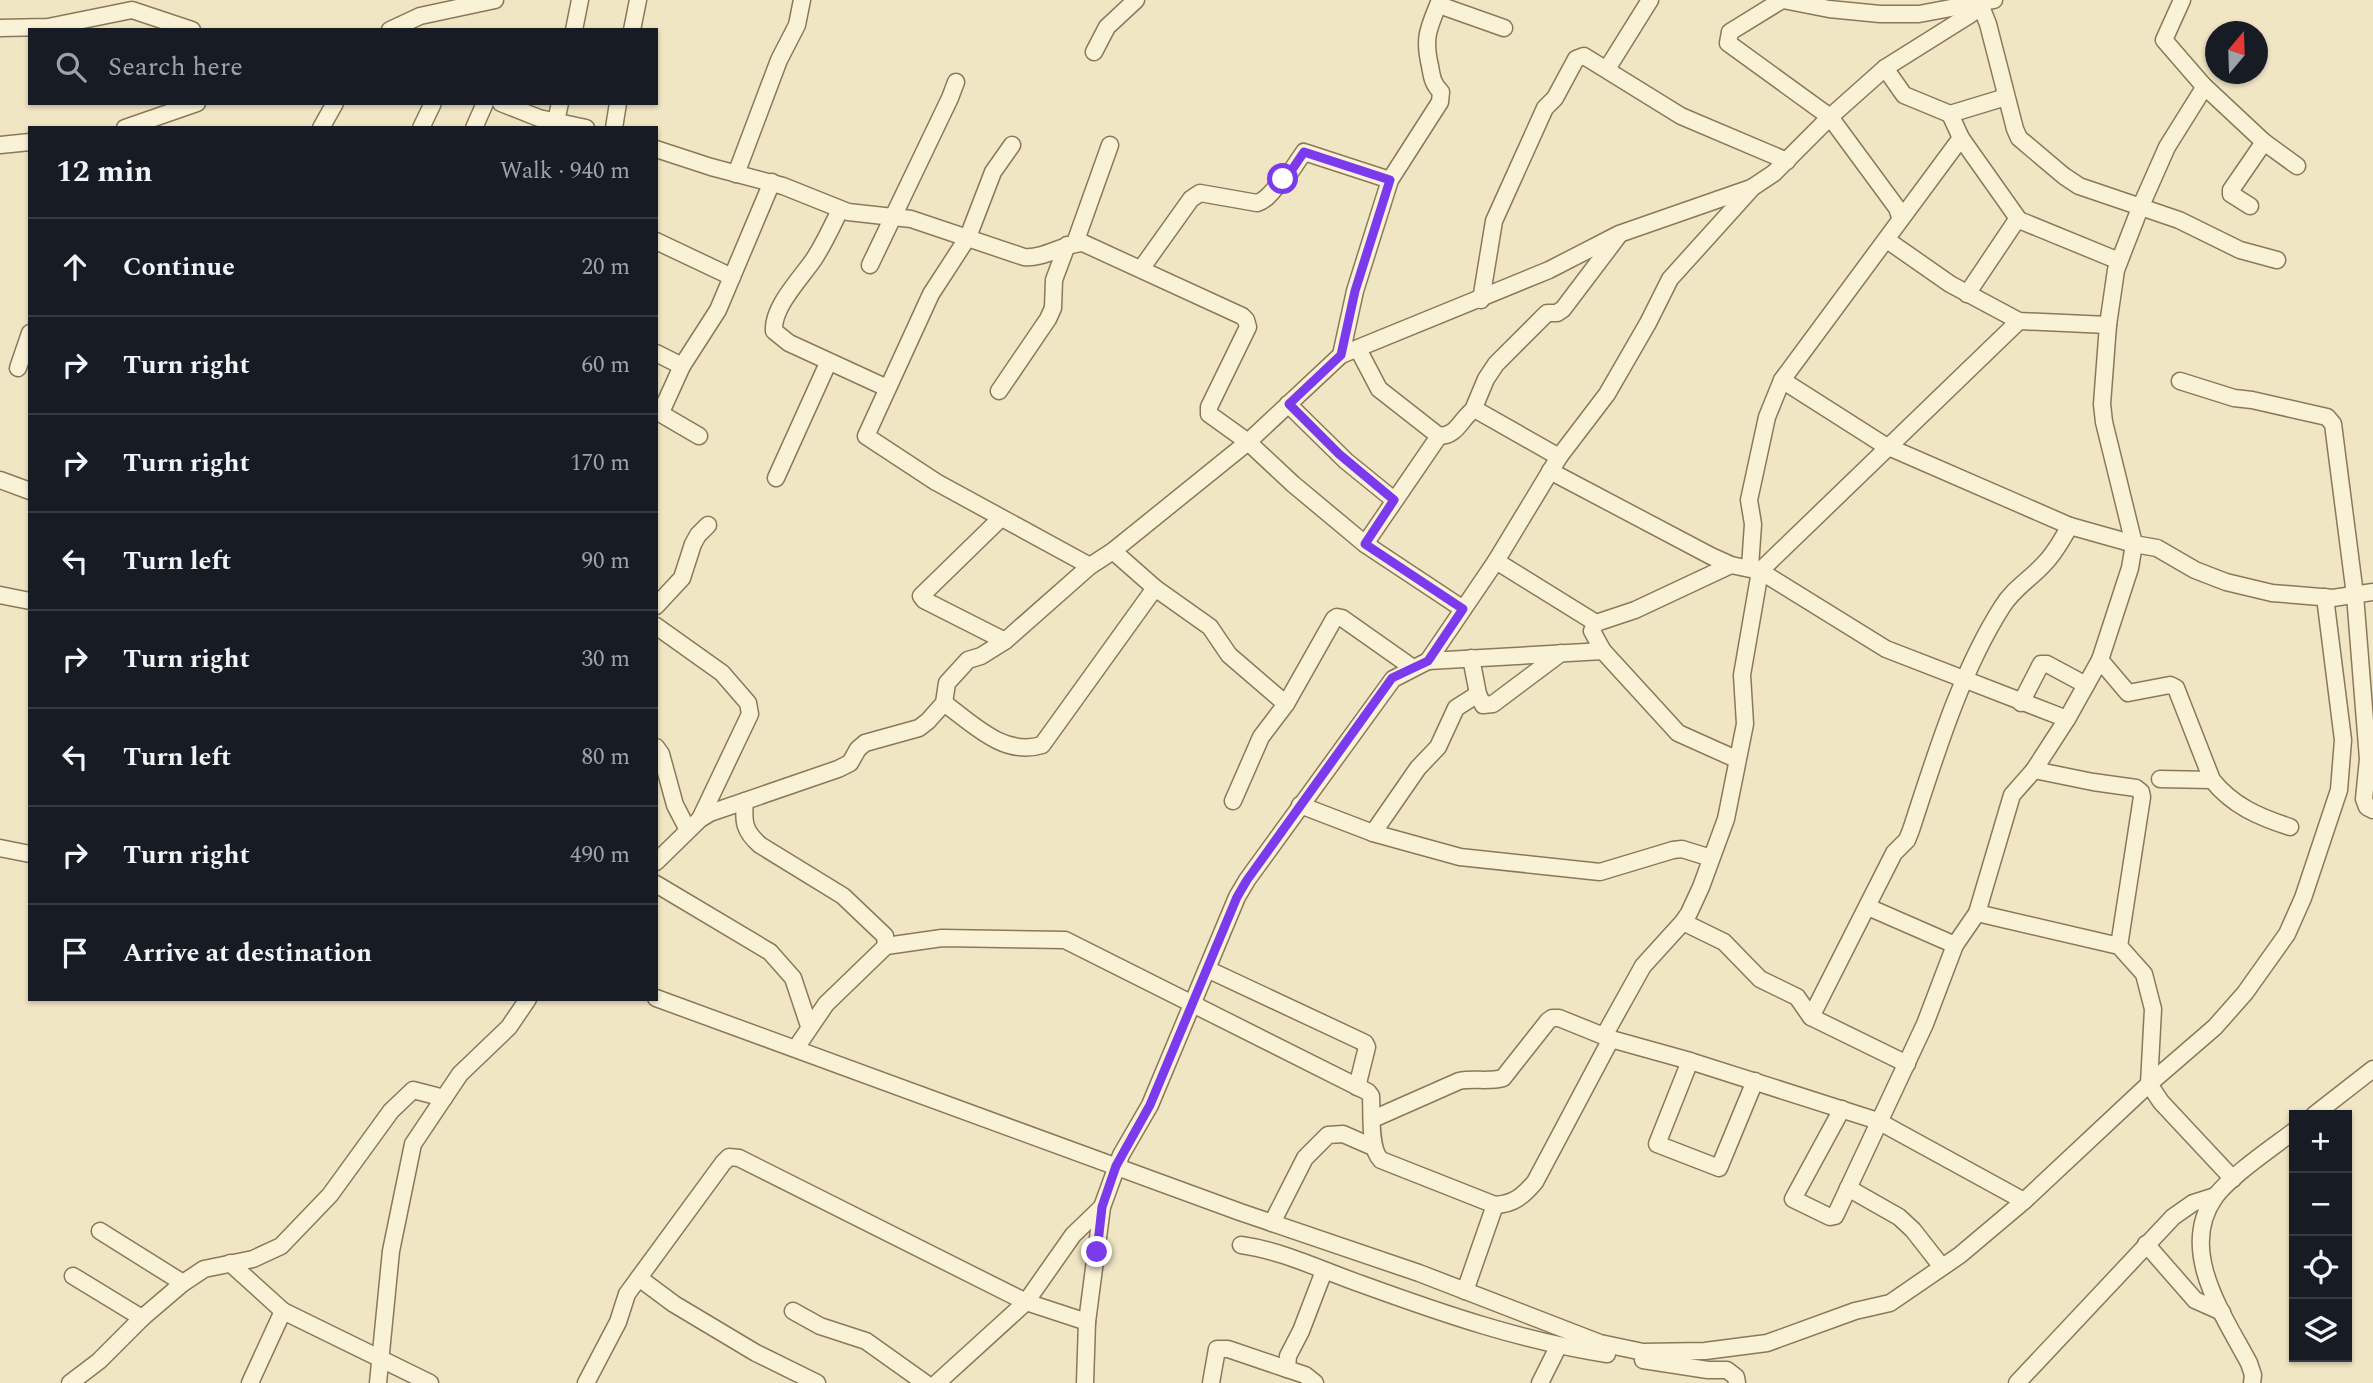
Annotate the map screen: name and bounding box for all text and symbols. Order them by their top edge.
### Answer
north arrow [2205,21,2268,84]
search box [28,28,658,105]
text: Search here [108,47,243,87]
icon: search [52,48,90,86]
text: 12 min [56,149,153,195]
text: Walk · 940 m [500,154,630,189]
route start [1267,163,1298,194]
text: Continue [123,247,235,287]
icon: ahead [56,248,94,286]
text: 20 m [581,250,630,285]
text: Turn right [123,345,250,385]
icon: right [56,346,94,384]
text: 60 m [581,348,630,383]
text: Turn right [123,443,250,483]
icon: right [56,444,94,482]
text: 170 m [570,446,630,481]
text: Turn left [123,541,231,581]
icon: left [56,542,94,580]
text: 90 m [581,544,630,579]
text: Turn right [123,639,250,679]
icon: right [56,640,94,678]
text: 30 m [581,642,630,677]
text: Turn left [123,737,231,777]
icon: left [56,738,94,776]
text: 80 m [581,740,630,775]
text: Turn right [123,835,250,875]
icon: right [56,836,94,874]
text: 490 m [570,838,630,873]
text: Arrive at destination [123,933,372,973]
icon: arrive [56,934,94,972]
map controls [2289,1110,2352,1362]
button: + [2289,1110,2352,1173]
button: − [2289,1173,2352,1236]
route end [1081,1236,1112,1267]
button: locate [2289,1236,2352,1299]
button: layers [2289,1299,2352,1362]

